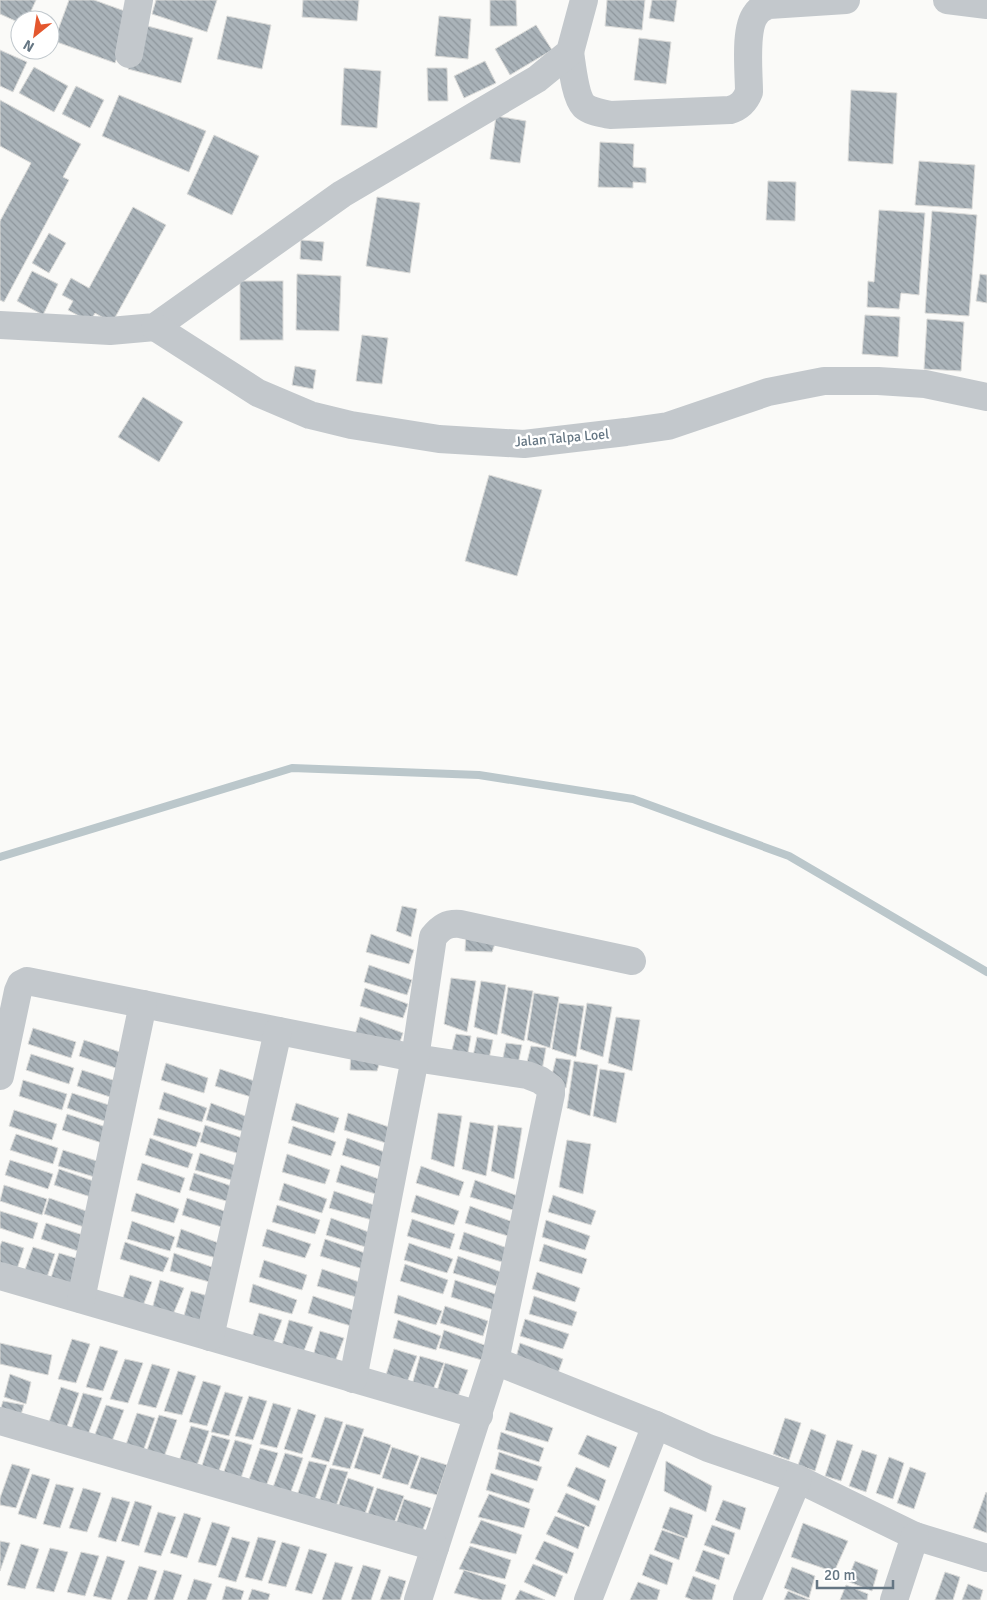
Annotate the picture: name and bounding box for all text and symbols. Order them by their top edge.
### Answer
north arrow [10,10,60,60]
text: N [20,36,37,56]
street label: Jalan Talpa Loel [514,425,610,451]
scale bar [817,1558,893,1590]
text: 20 m [824,1566,855,1584]

